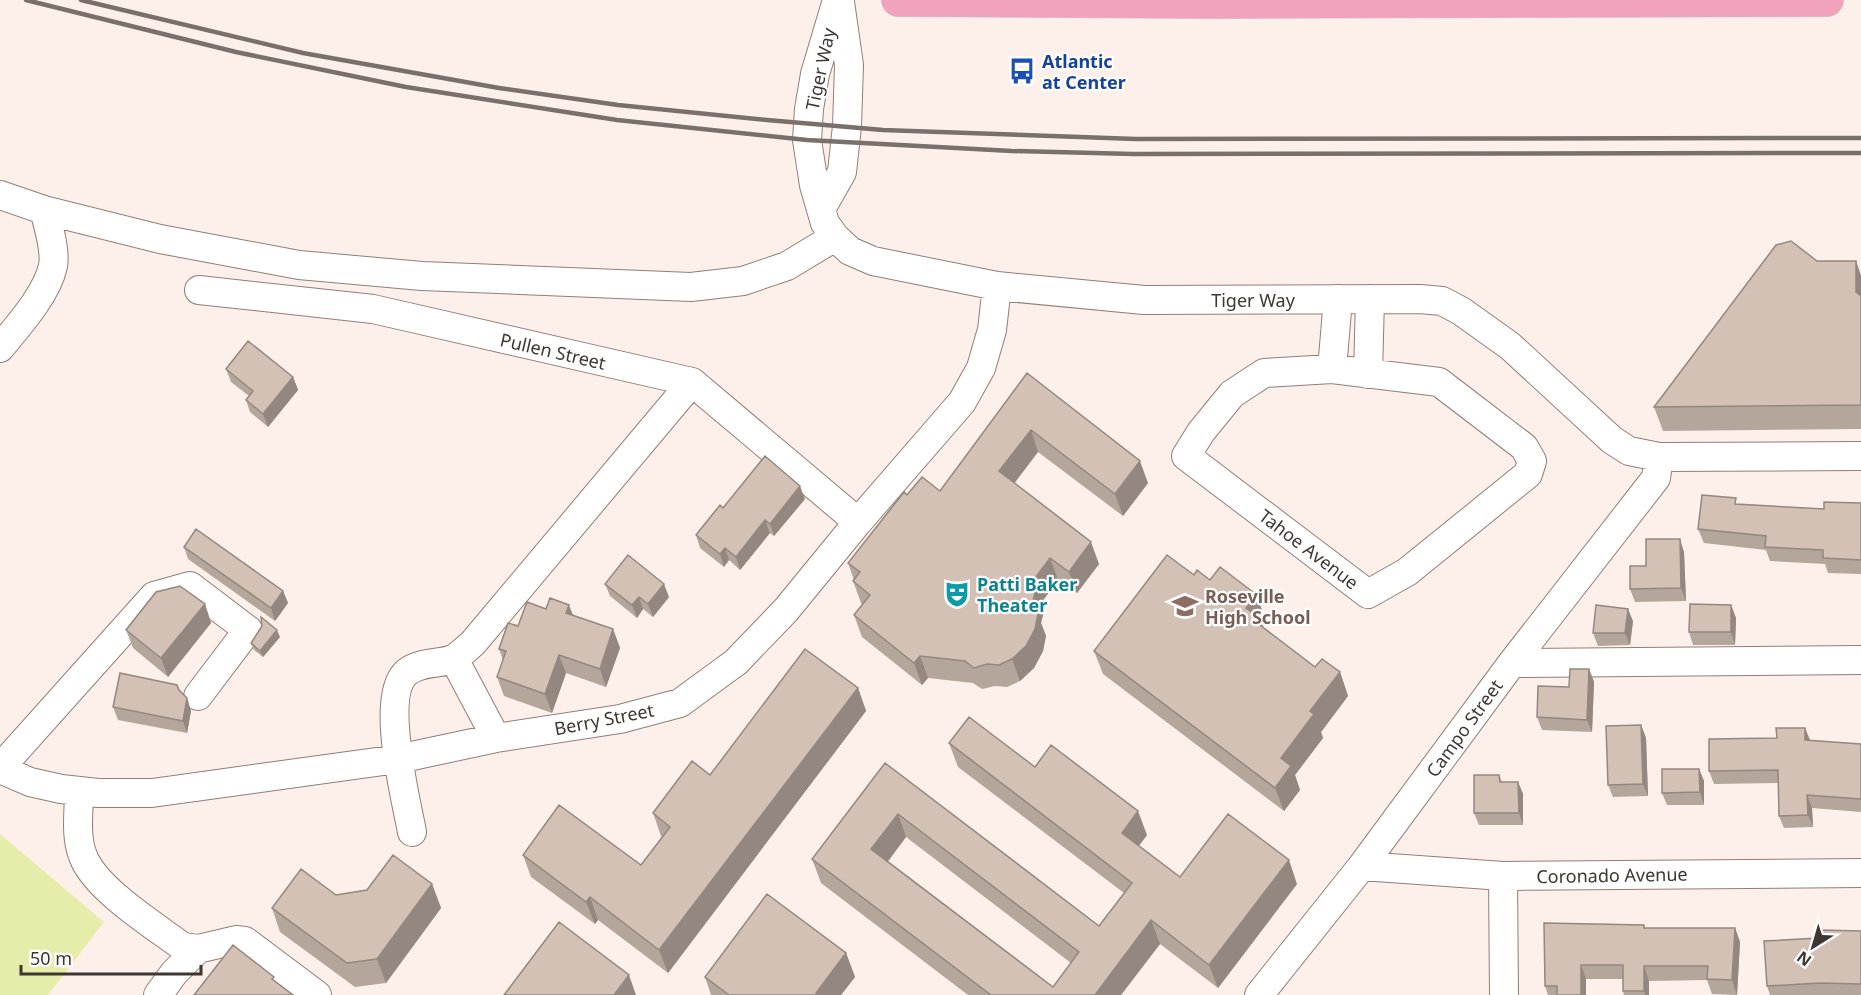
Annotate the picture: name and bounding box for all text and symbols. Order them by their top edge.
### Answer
street label: Tiger Way [800,25,841,112]
place label: Atlantic at Center [1042,49,1126,94]
bus stop icon: Atlantic at Center [1007,56,1037,86]
street label: Tiger Way [1211,288,1296,312]
street label: Pullen Street [498,327,609,375]
street label: Tahoe Avenue [1254,504,1364,594]
place label: Patti Baker Theater [977,572,1077,617]
theatre icon: Patti Baker Theater [942,579,972,609]
place label: Roseville High School [1205,584,1311,629]
school or university icon: Roseville High School [1170,591,1200,621]
street label: Campo Street [1420,674,1508,782]
street label: Berry Street [552,698,656,740]
street label: Coronado Avenue [1536,862,1688,888]
north arrow [1783,917,1843,977]
scale bar [21,938,201,976]
text: 50 m [30,946,72,970]
text: N [1792,946,1816,972]

